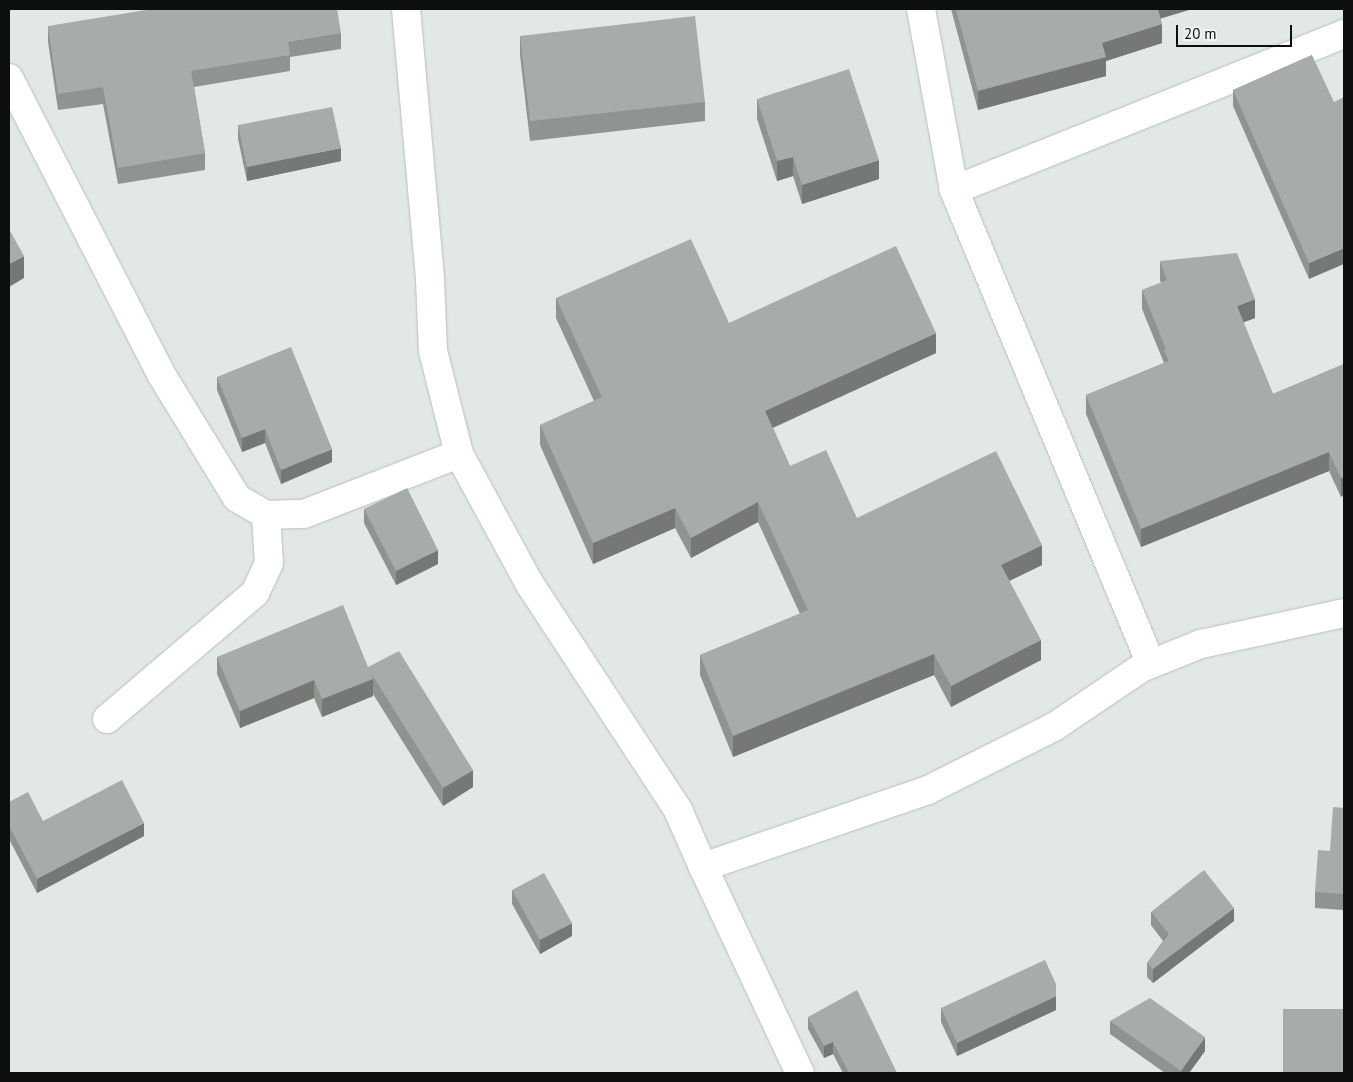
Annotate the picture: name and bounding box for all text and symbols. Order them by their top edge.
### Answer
scale bar [1178,15,1294,47]
text: 20 m [1184,24,1217,43]

